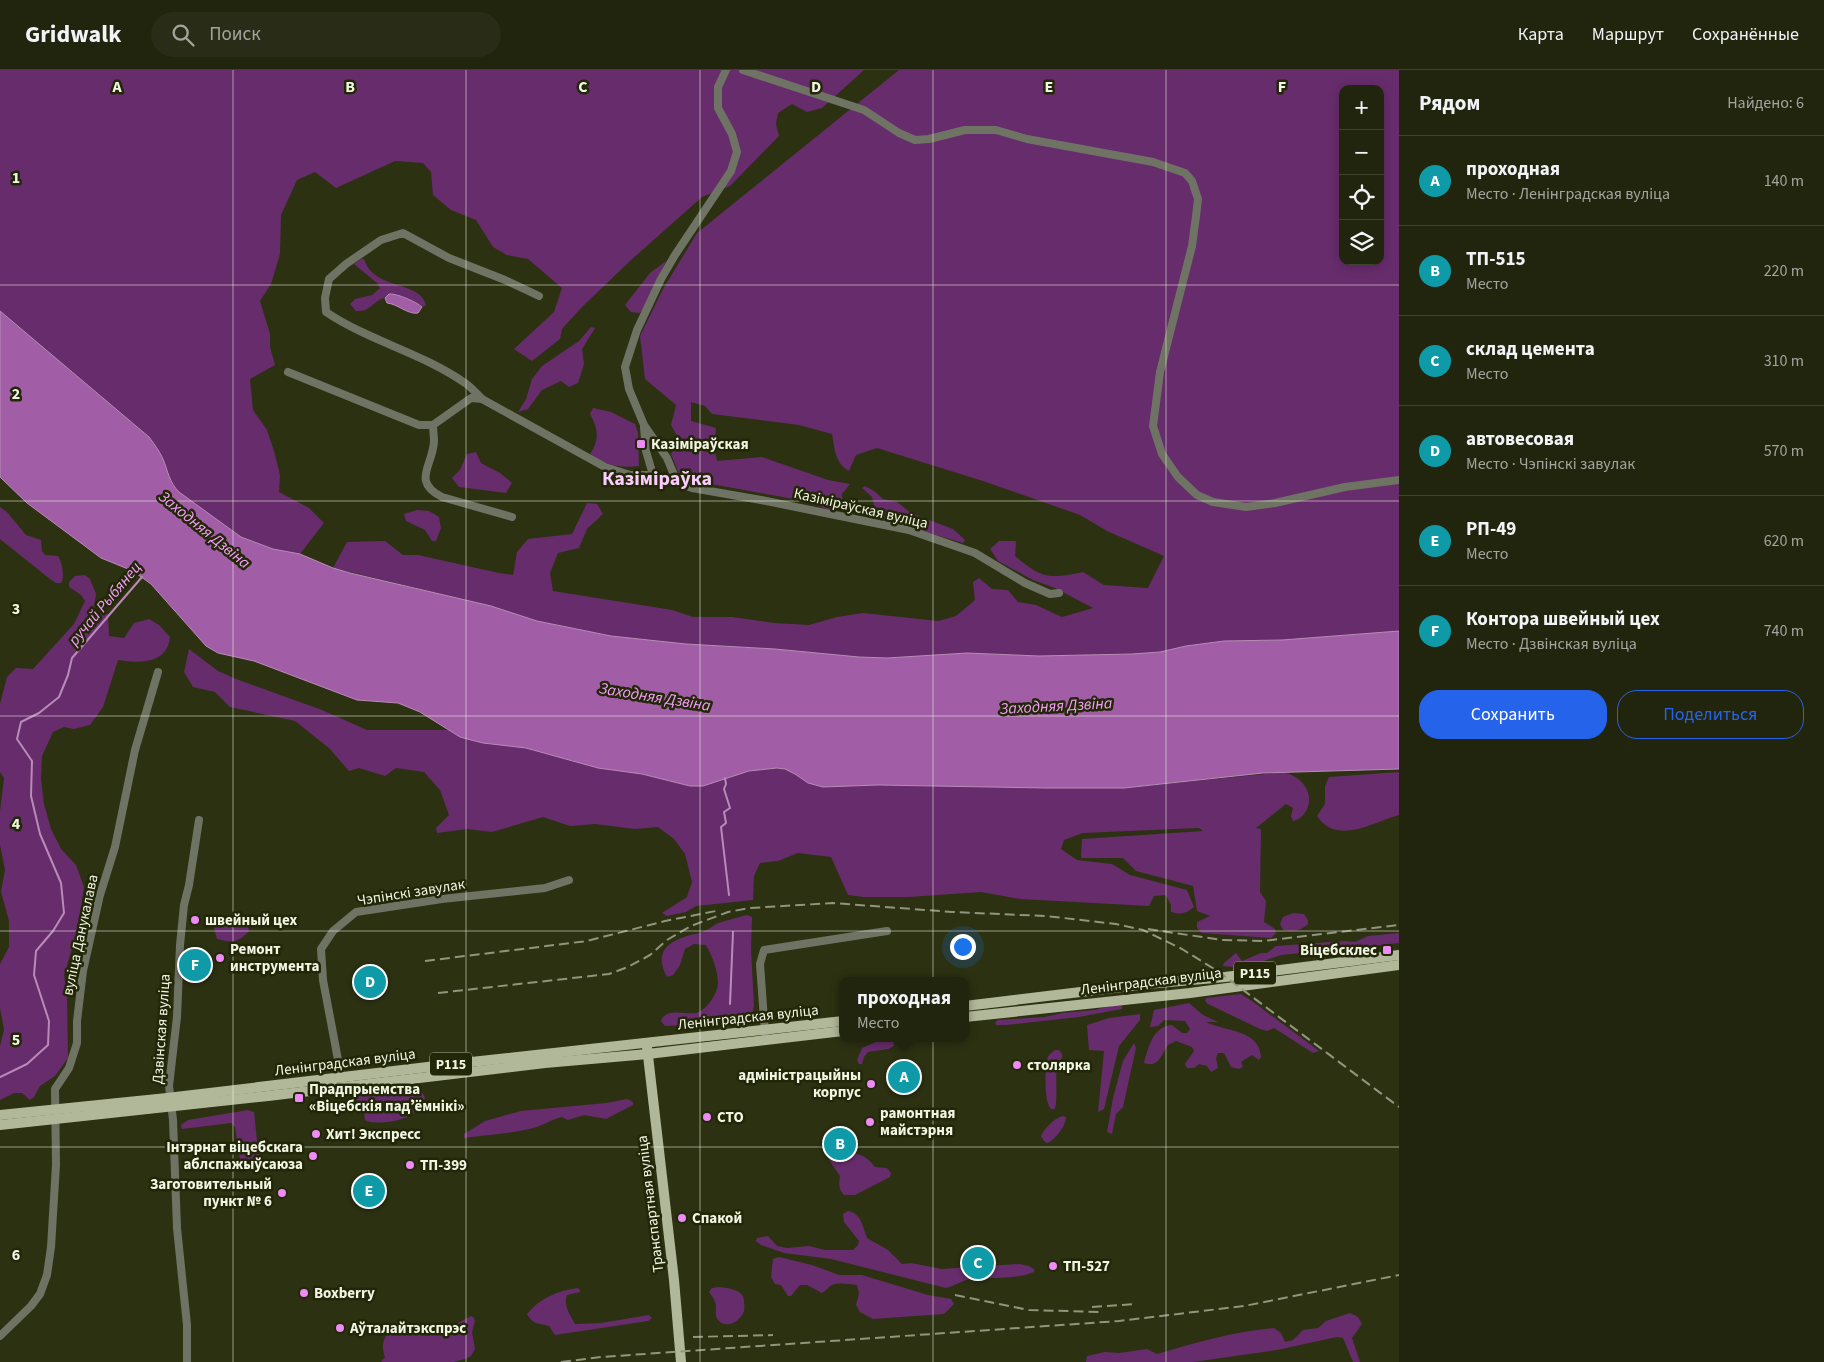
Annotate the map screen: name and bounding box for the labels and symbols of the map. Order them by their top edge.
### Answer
text: A [111,76,122,98]
text: B [345,76,355,98]
text: C [578,76,588,98]
text: D [811,76,821,98]
text: E [1045,76,1053,98]
text: F [1278,76,1286,98]
text: 1 [12,167,20,189]
text: 2 [12,383,20,405]
place label: Казіміраўская [651,434,749,455]
marker: Казіміраўская [635,438,647,450]
district label: Казіміраўка [602,465,712,493]
street label: Казіміраўская вуліца [792,483,930,534]
water label: Заходняя Дзвіна [154,486,255,574]
water label: ручай Рыбянец [63,557,146,651]
text: 3 [12,598,20,620]
water label: Заходняя Дзвіна [598,677,713,717]
water label: Заходняя Дзвіна [999,692,1113,720]
text: 4 [12,813,21,835]
street label: вуліца Данукалава [57,873,104,998]
street label: Чэпінскі завулак [356,874,467,911]
place label: швейный цех [205,910,298,931]
marker: швейный цех [189,914,201,926]
your location [950,934,976,960]
place label: Ремонт инструмента [230,939,319,977]
place label: Віцебсклес [1300,940,1377,961]
marker: Віцебсклес [1381,944,1393,956]
pin: F [179,946,211,984]
marker: Ремонт инструмента [214,952,226,964]
road number: Р115 [1234,961,1276,984]
street label: Ленінградская вуліца [1079,962,1223,1001]
pin: D [354,963,386,1001]
street label: Дзвінская вуліца [147,973,176,1085]
street label: Ленінградская вуліца [676,1000,820,1035]
text: 5 [12,1029,20,1051]
street label: Ленінградская вуліца [273,1043,417,1082]
road number: Р115 [430,1052,472,1076]
place label: столярка [1027,1055,1091,1076]
pin: A [888,1058,920,1096]
marker: столярка [1011,1059,1023,1071]
place label: адміністрацыйны корпус [738,1065,861,1103]
marker: адміністрацыйны корпус [865,1078,877,1090]
place label: Прадпрыемства «Віцебскія падʼёмнікі» [309,1079,465,1117]
marker: Прадпрыемства «Віцебскія падʼёмнікі» [293,1092,305,1104]
place label: рамонтная майстэрня [880,1103,955,1141]
place label: СТО [717,1107,744,1128]
marker: СТО [701,1111,713,1123]
marker: рамонтная майстэрня [864,1116,876,1128]
place label: Хит! Экспресс [326,1124,421,1145]
pin: B [824,1125,856,1163]
marker: Хит! Экспресс [310,1128,322,1140]
street label: Транспартная вуліца [632,1134,669,1274]
place label: Інтэрнат віцебскага аблспажыўсаюза [166,1137,303,1175]
marker: Інтэрнат віцебскага аблспажыўсаюза [307,1150,319,1162]
place label: ТП-399 [420,1155,467,1176]
marker: ТП-399 [404,1159,416,1171]
pin: E [353,1172,385,1210]
place label: Заготовительный пункт № 6 [150,1174,272,1212]
marker: Заготовительный пункт № 6 [276,1187,288,1199]
place label: Спакой [692,1208,742,1229]
marker: Спакой [676,1212,688,1224]
text: 6 [12,1244,20,1266]
pin: C [962,1244,994,1282]
place label: ТП-527 [1063,1256,1110,1277]
marker: ТП-527 [1047,1260,1059,1272]
place label: Boxberry [314,1283,375,1304]
marker: Boxberry [298,1287,310,1299]
place label: Аўталайтэкспрэс [349,1318,466,1339]
marker: Аўталайтэкспрэс [334,1322,346,1334]

